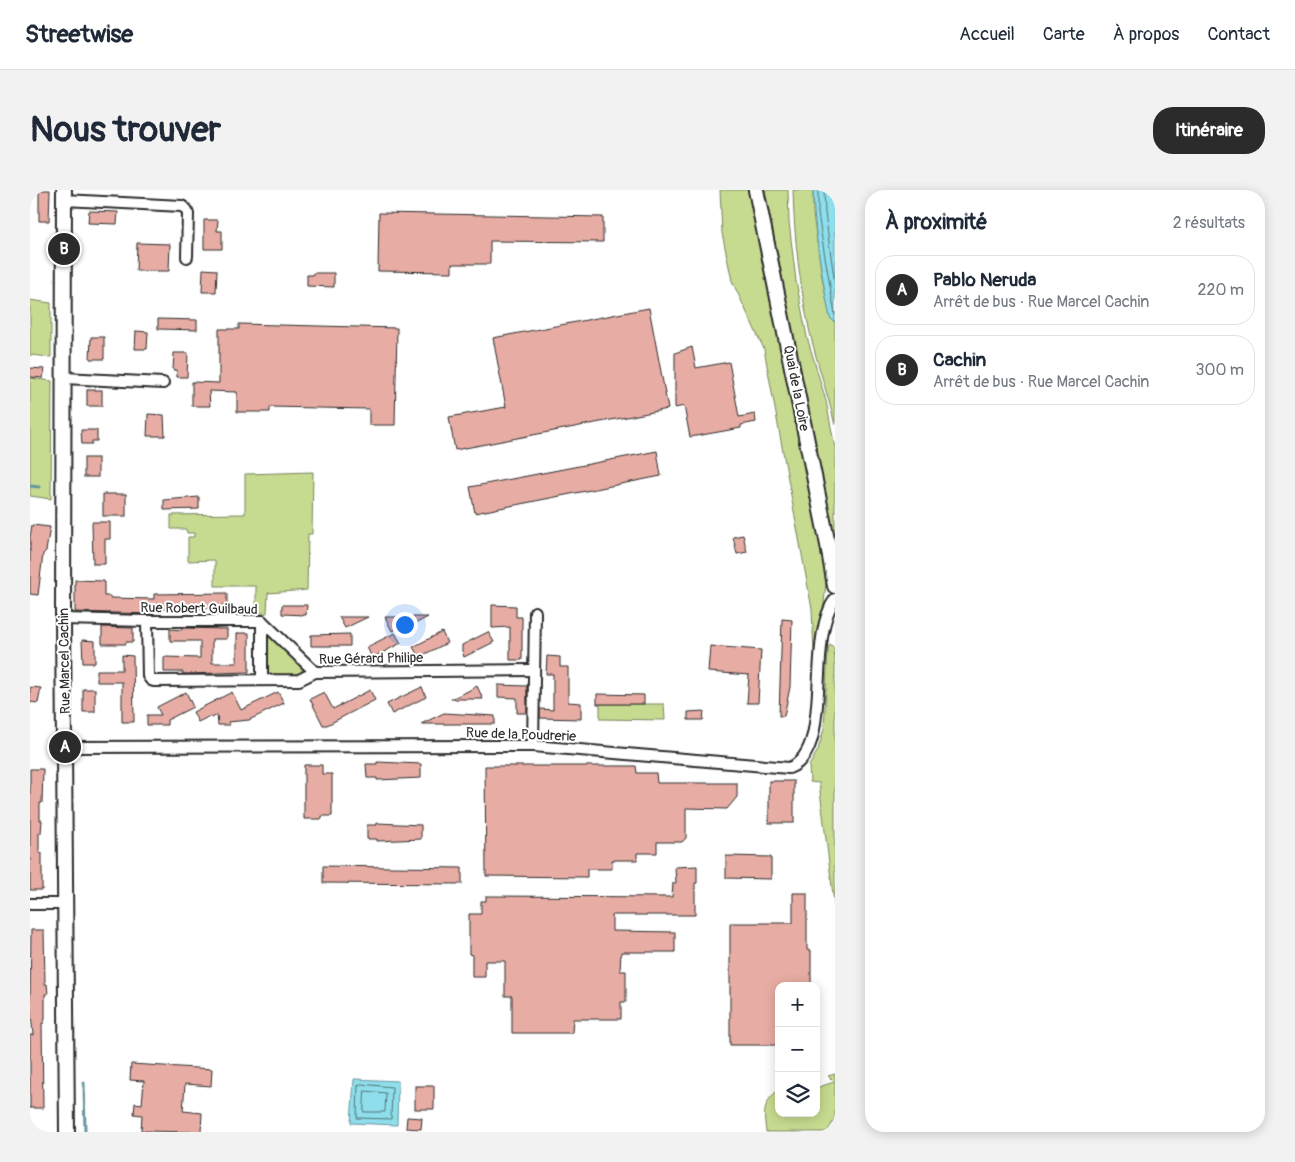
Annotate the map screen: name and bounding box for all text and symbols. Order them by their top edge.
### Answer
text: Streetwise [25,20,133,49]
text: Accueil [959,23,1015,46]
text: Carte [1043,23,1085,46]
text: À propos [1113,23,1179,46]
text: Contact [1207,23,1270,46]
button: Itinéraire [1153,107,1265,154]
text: Nous trouver [30,108,221,152]
text: À proximité [885,209,988,236]
text: 2 résultats [1173,213,1245,233]
pin: B [48,230,80,268]
text: Pablo Neruda [933,268,1036,292]
text: A [897,280,907,300]
text: 220 m [1198,280,1244,300]
text: Arrêt de bus · Rue Marcel Cachin [933,292,1149,312]
street label: Quai de la Loire [780,344,813,433]
text: Cachin [933,348,986,372]
text: B [897,360,907,380]
text: 300 m [1196,360,1244,380]
text: Arrêt de bus · Rue Marcel Cachin [933,372,1149,392]
street label: Rue Robert Guilbaud [140,599,258,618]
street label: Rue Marcel Cachin [55,608,74,714]
your location [392,612,418,638]
street label: Rue Gérard Philipe [319,649,423,668]
street label: Rue de la Poudrerie [466,724,576,745]
pin: A [49,728,81,766]
map controls [775,982,820,1117]
button: + [775,982,820,1027]
button: − [775,1027,820,1072]
button: layers [775,1072,820,1117]

